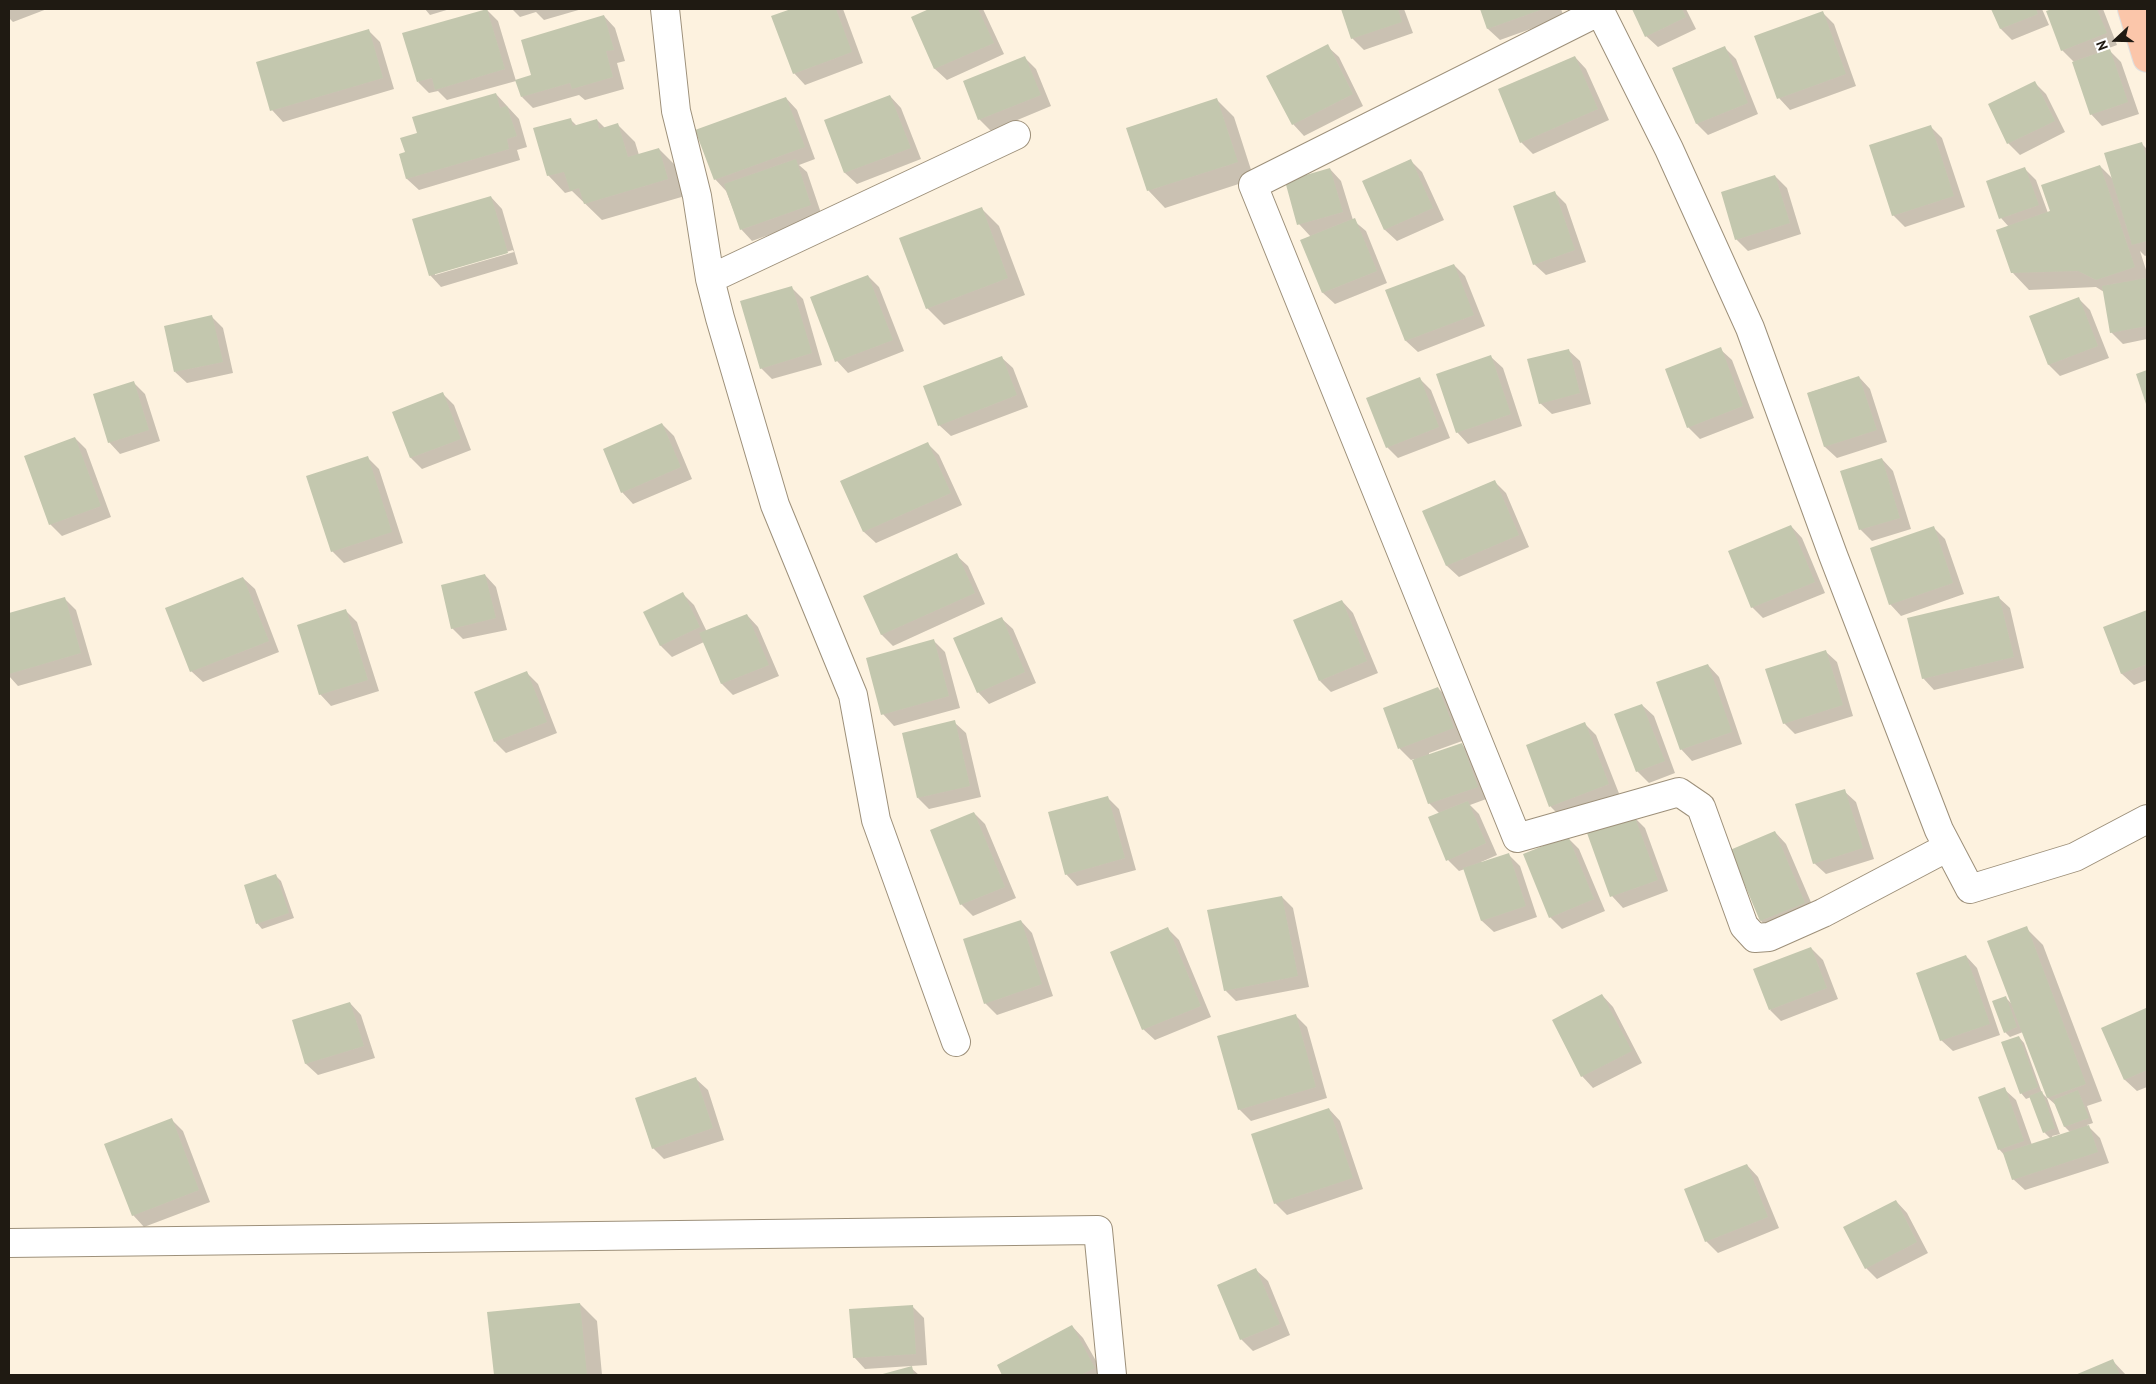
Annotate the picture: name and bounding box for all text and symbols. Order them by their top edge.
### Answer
north arrow [2091,15,2141,65]
text: N [2092,38,2112,53]

